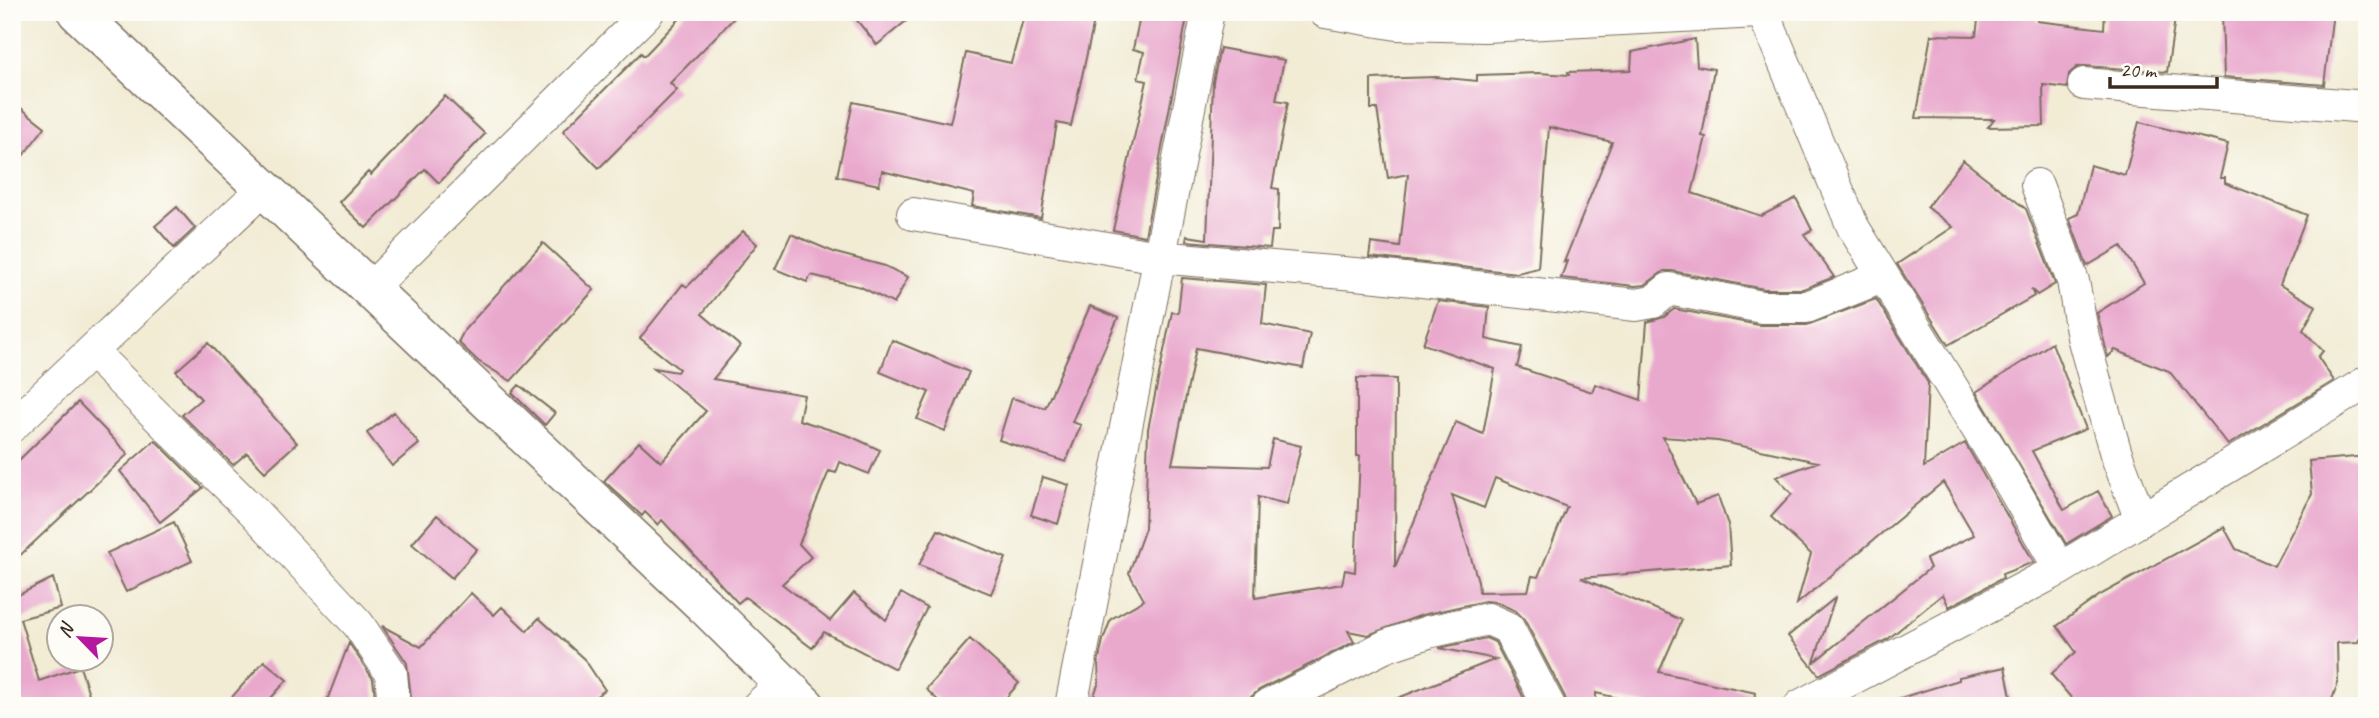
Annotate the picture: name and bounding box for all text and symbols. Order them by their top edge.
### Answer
scale bar [2110,46,2216,90]
text: 20 m [2120,57,2158,83]
north arrow [46,602,116,672]
text: N [52,618,80,642]

